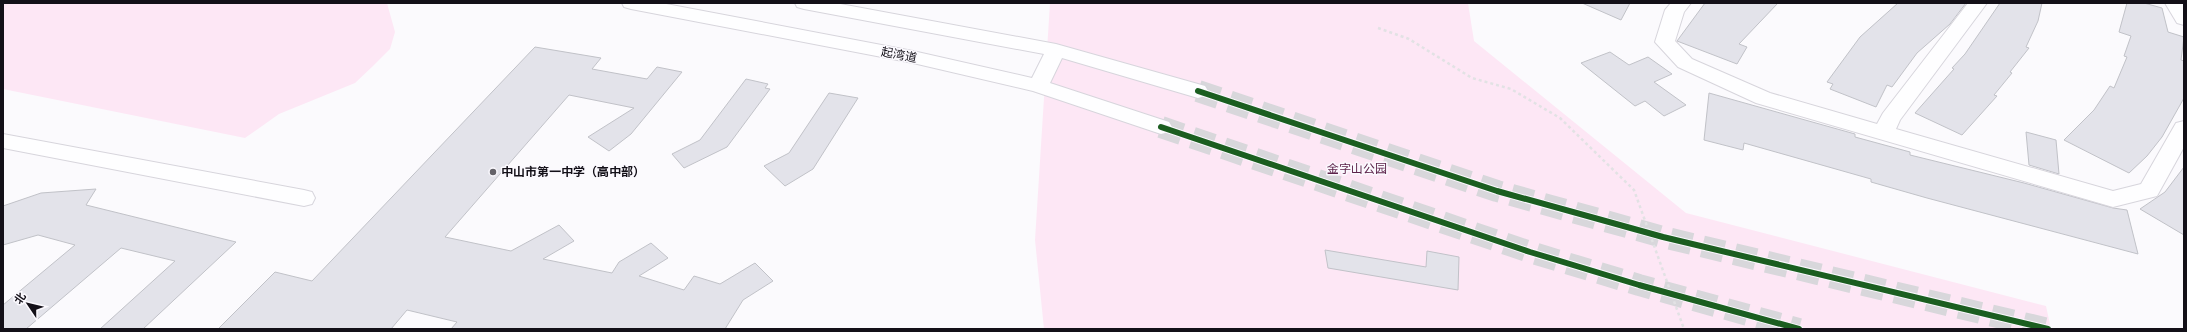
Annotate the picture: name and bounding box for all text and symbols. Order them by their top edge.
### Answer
street label: 起湾道 [880,44,918,66]
park label: 金字山公园 [1327,161,1387,177]
place label: 中山市第一中学（高中部） [501,164,645,180]
marker: 中山市第一中学（高中部） [488,167,498,177]
north arrow [8,284,48,324]
text: 北 [11,290,29,307]

